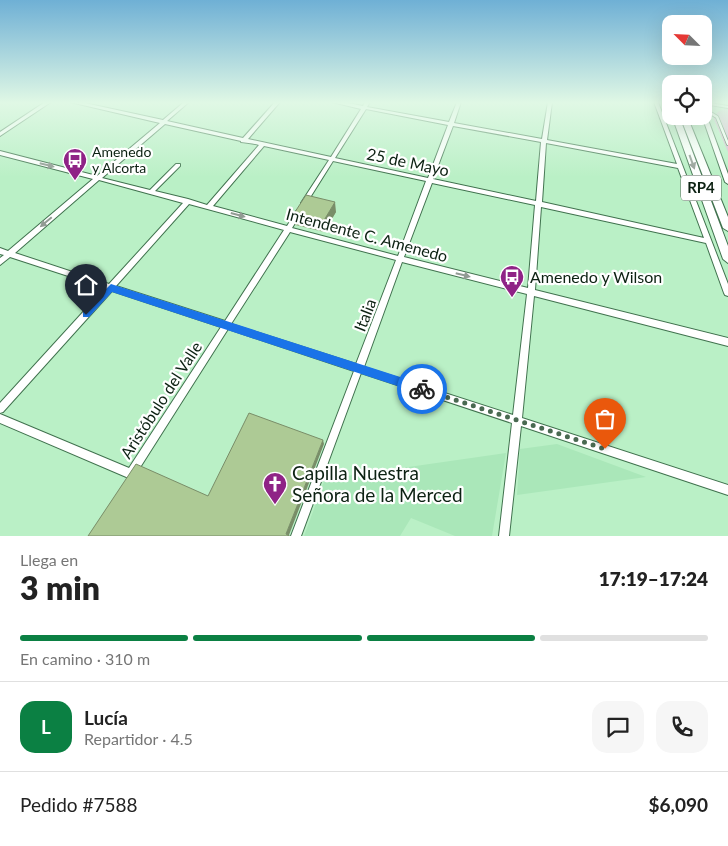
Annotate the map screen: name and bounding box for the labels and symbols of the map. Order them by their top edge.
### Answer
north arrow [662,15,712,65]
place label: Amenedo y Alcorta [92,143,151,176]
street label: 25 de Mayo [365,144,451,179]
bus stop icon: Amenedo y Alcorta [62,147,88,181]
one-way arrow [688,155,696,170]
one-way arrow [40,162,55,170]
road number: RP4 [681,176,721,200]
street label: Intendente C. Amenedo [284,204,450,265]
one-way arrow [231,211,246,219]
one-way arrow [40,217,53,228]
pin [65,264,107,315]
bus stop icon: Amenedo y Wilson [499,264,525,298]
place label: Amenedo y Wilson [530,267,662,286]
one-way arrow [456,271,471,279]
street label: Italia [350,296,379,334]
street label: Aristóbulo del Valle [116,338,205,462]
courier [397,364,447,414]
pin [584,398,626,449]
place label: Capilla Nuestra Señora de la Merced [292,461,463,506]
church icon: Capilla Nuestra Señora de la Merced [262,471,288,505]

